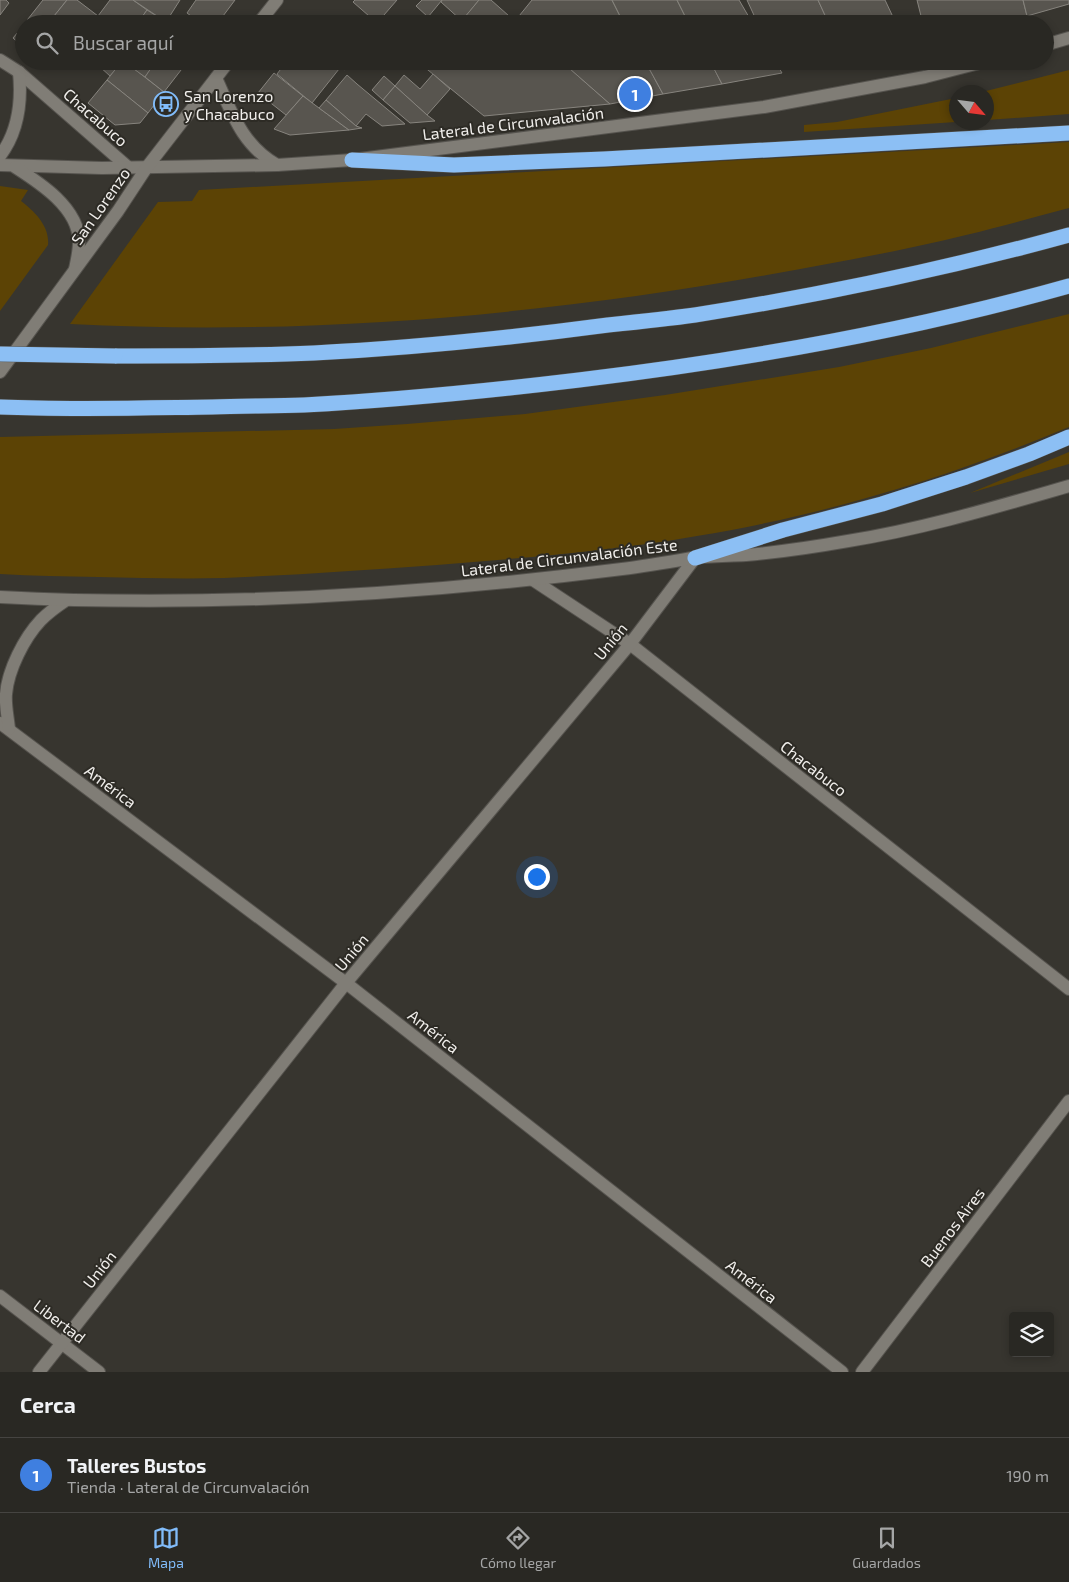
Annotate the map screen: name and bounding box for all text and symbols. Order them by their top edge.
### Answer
search box [15,15,1054,70]
icon: search [33,29,61,57]
text: Buscar aquí [73,31,173,54]
pin: 1 [619,75,651,113]
street label: Chacabuco [60,84,132,150]
north arrow [949,85,994,130]
place label: San Lorenzo y Chacabuco [184,86,275,123]
bus stop icon: San Lorenzo y Chacabuco [153,91,179,117]
street label: Lateral de Circunvalación [421,102,605,144]
street label: San Lorenzo [67,164,133,248]
street label: Lateral de Circunvalación Este [460,534,678,580]
street label: Unión [589,619,631,663]
street label: Chacabuco [777,736,851,800]
street label: América [81,760,141,812]
your location [524,864,550,890]
street label: Unión [330,930,372,974]
street label: América [405,1005,463,1057]
street label: Buenos Aires [916,1184,988,1270]
street label: Unión [78,1246,120,1292]
street label: América [723,1255,781,1307]
street label: Libertad [30,1295,90,1347]
map controls [1009,1312,1054,1357]
button: layers [1009,1312,1054,1357]
text: Cerca [20,1392,76,1417]
text: Talleres Bustos [67,1454,206,1477]
text: 1 [33,1466,39,1485]
text: 190 m [1006,1466,1049,1485]
text: Tienda · Lateral de Circunvalación [67,1477,310,1496]
tab: Mapa [148,1524,184,1571]
tab: Cómo llegar [480,1524,556,1571]
tab: Guardados [852,1524,921,1571]

